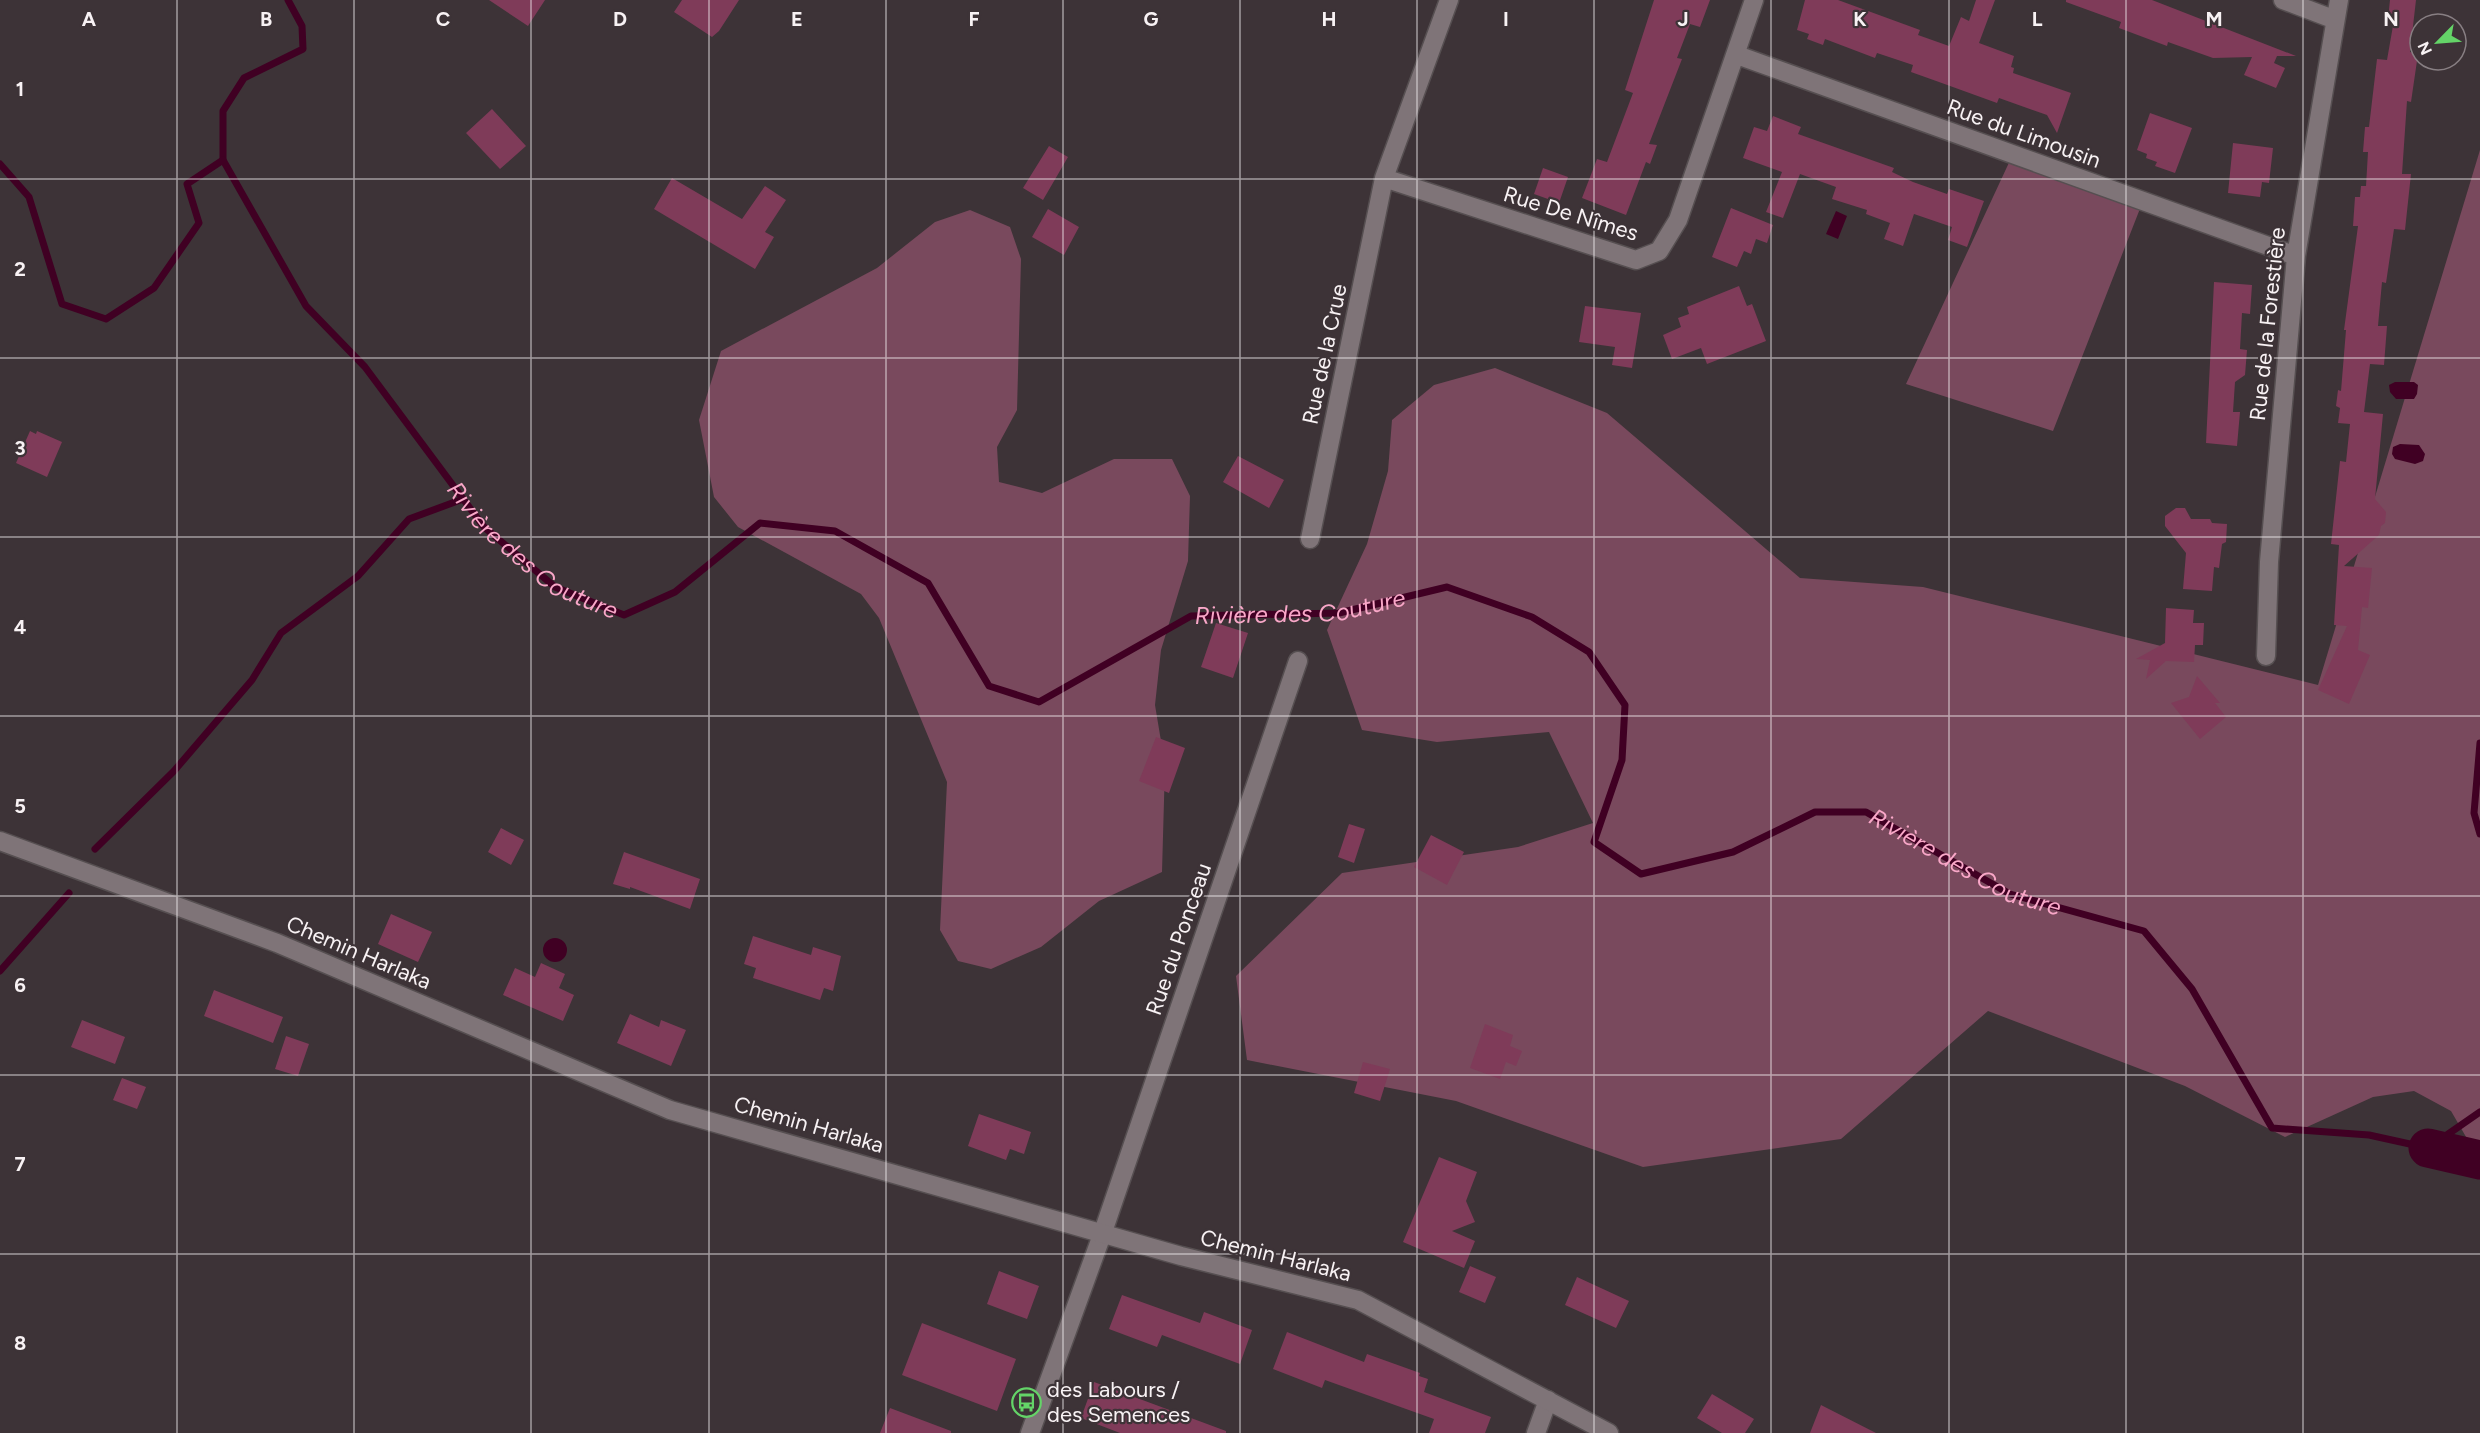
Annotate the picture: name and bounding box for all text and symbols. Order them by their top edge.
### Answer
text: A [82,7,97,31]
text: B [260,7,272,31]
text: C [436,7,450,31]
text: D [613,7,627,31]
text: E [791,7,803,31]
text: F [968,7,980,31]
text: G [1144,7,1159,31]
text: H [1322,7,1337,31]
text: I [1503,7,1509,31]
text: J [1677,7,1689,31]
text: K [1853,7,1867,31]
text: L [2032,7,2043,31]
text: M [2205,7,2223,31]
text: N [2383,7,2399,31]
north arrow [2408,12,2468,72]
text: N [2414,39,2436,58]
text: 1 [16,77,24,101]
street label: Rue du Limousin [1943,93,2105,174]
street label: Rue De Nîmes [1500,180,1641,247]
street label: Rue de la Forestière [2244,226,2291,422]
text: 2 [14,257,26,281]
street label: Rue de la Crue [1296,281,1353,427]
text: 3 [14,436,26,460]
water label: Rivière des Couture [441,476,622,625]
water label: Rivière des Couture [1194,583,1408,630]
text: 4 [14,615,27,639]
text: 5 [14,794,26,818]
water label: Rivière des Couture [1864,802,2065,921]
street label: Rue du Ponceau [1140,860,1217,1019]
street label: Chemin Harlaka [282,910,435,995]
text: 6 [14,973,26,997]
street label: Chemin Harlaka [731,1090,887,1159]
text: 7 [14,1152,26,1176]
street label: Chemin Harlaka [1198,1224,1354,1287]
text: 8 [14,1331,26,1355]
place label: des Labours / des Semences [1047,1376,1190,1428]
bus stop icon: des Labours / des Semences [1010,1386,1042,1418]

